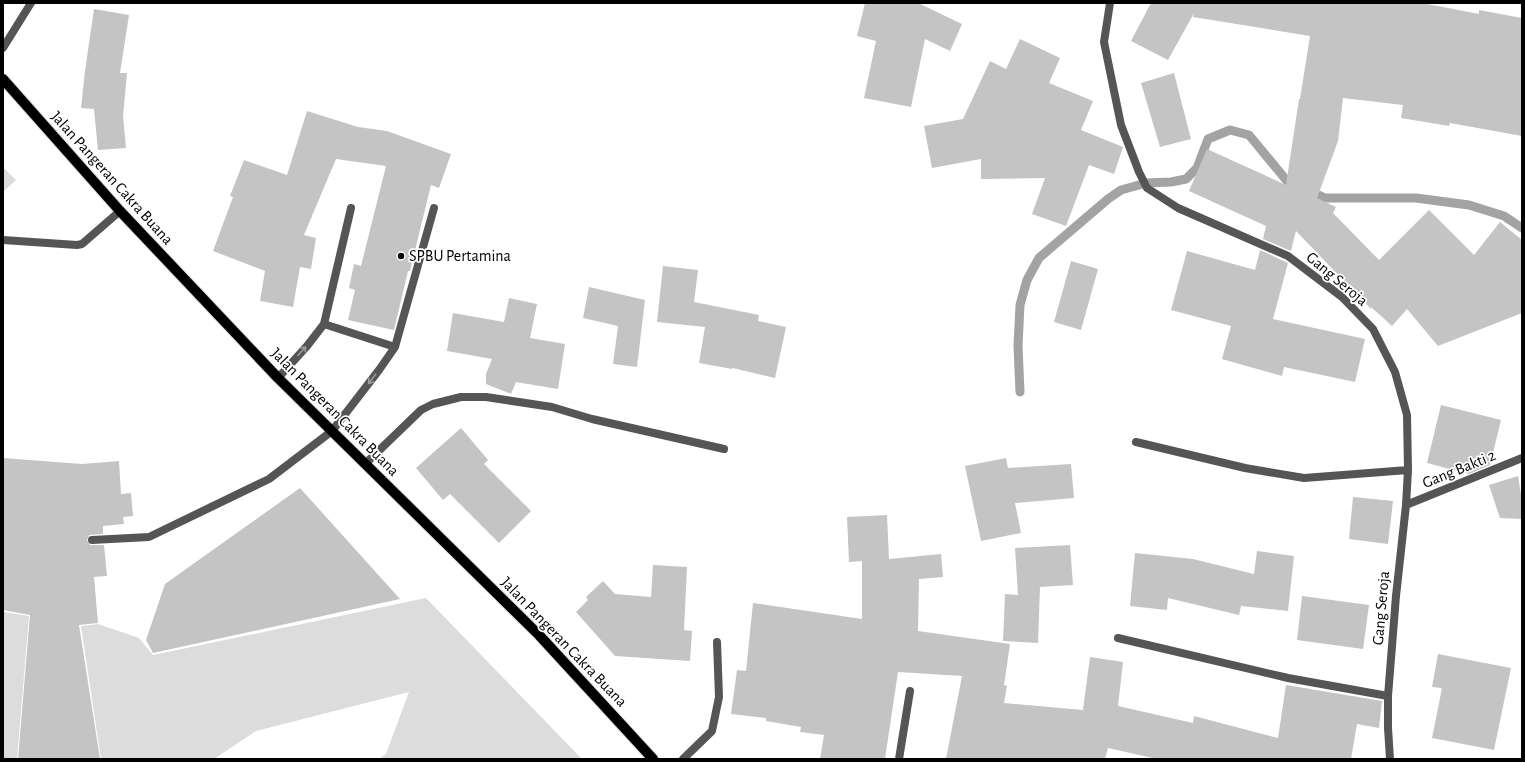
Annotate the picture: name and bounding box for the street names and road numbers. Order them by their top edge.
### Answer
street label: Jalan Pangeran Cakra Buana [48,108,176,248]
street label: Gang Seroja [1303,249,1371,310]
street label: Jalan Pangeran Cakra Buana [268,345,402,479]
street label: Gang Bakti 2 [1420,447,1498,491]
street label: Gang Seroja [1370,570,1393,646]
street label: Jalan Pangeran Cakra Buana [498,574,630,710]

